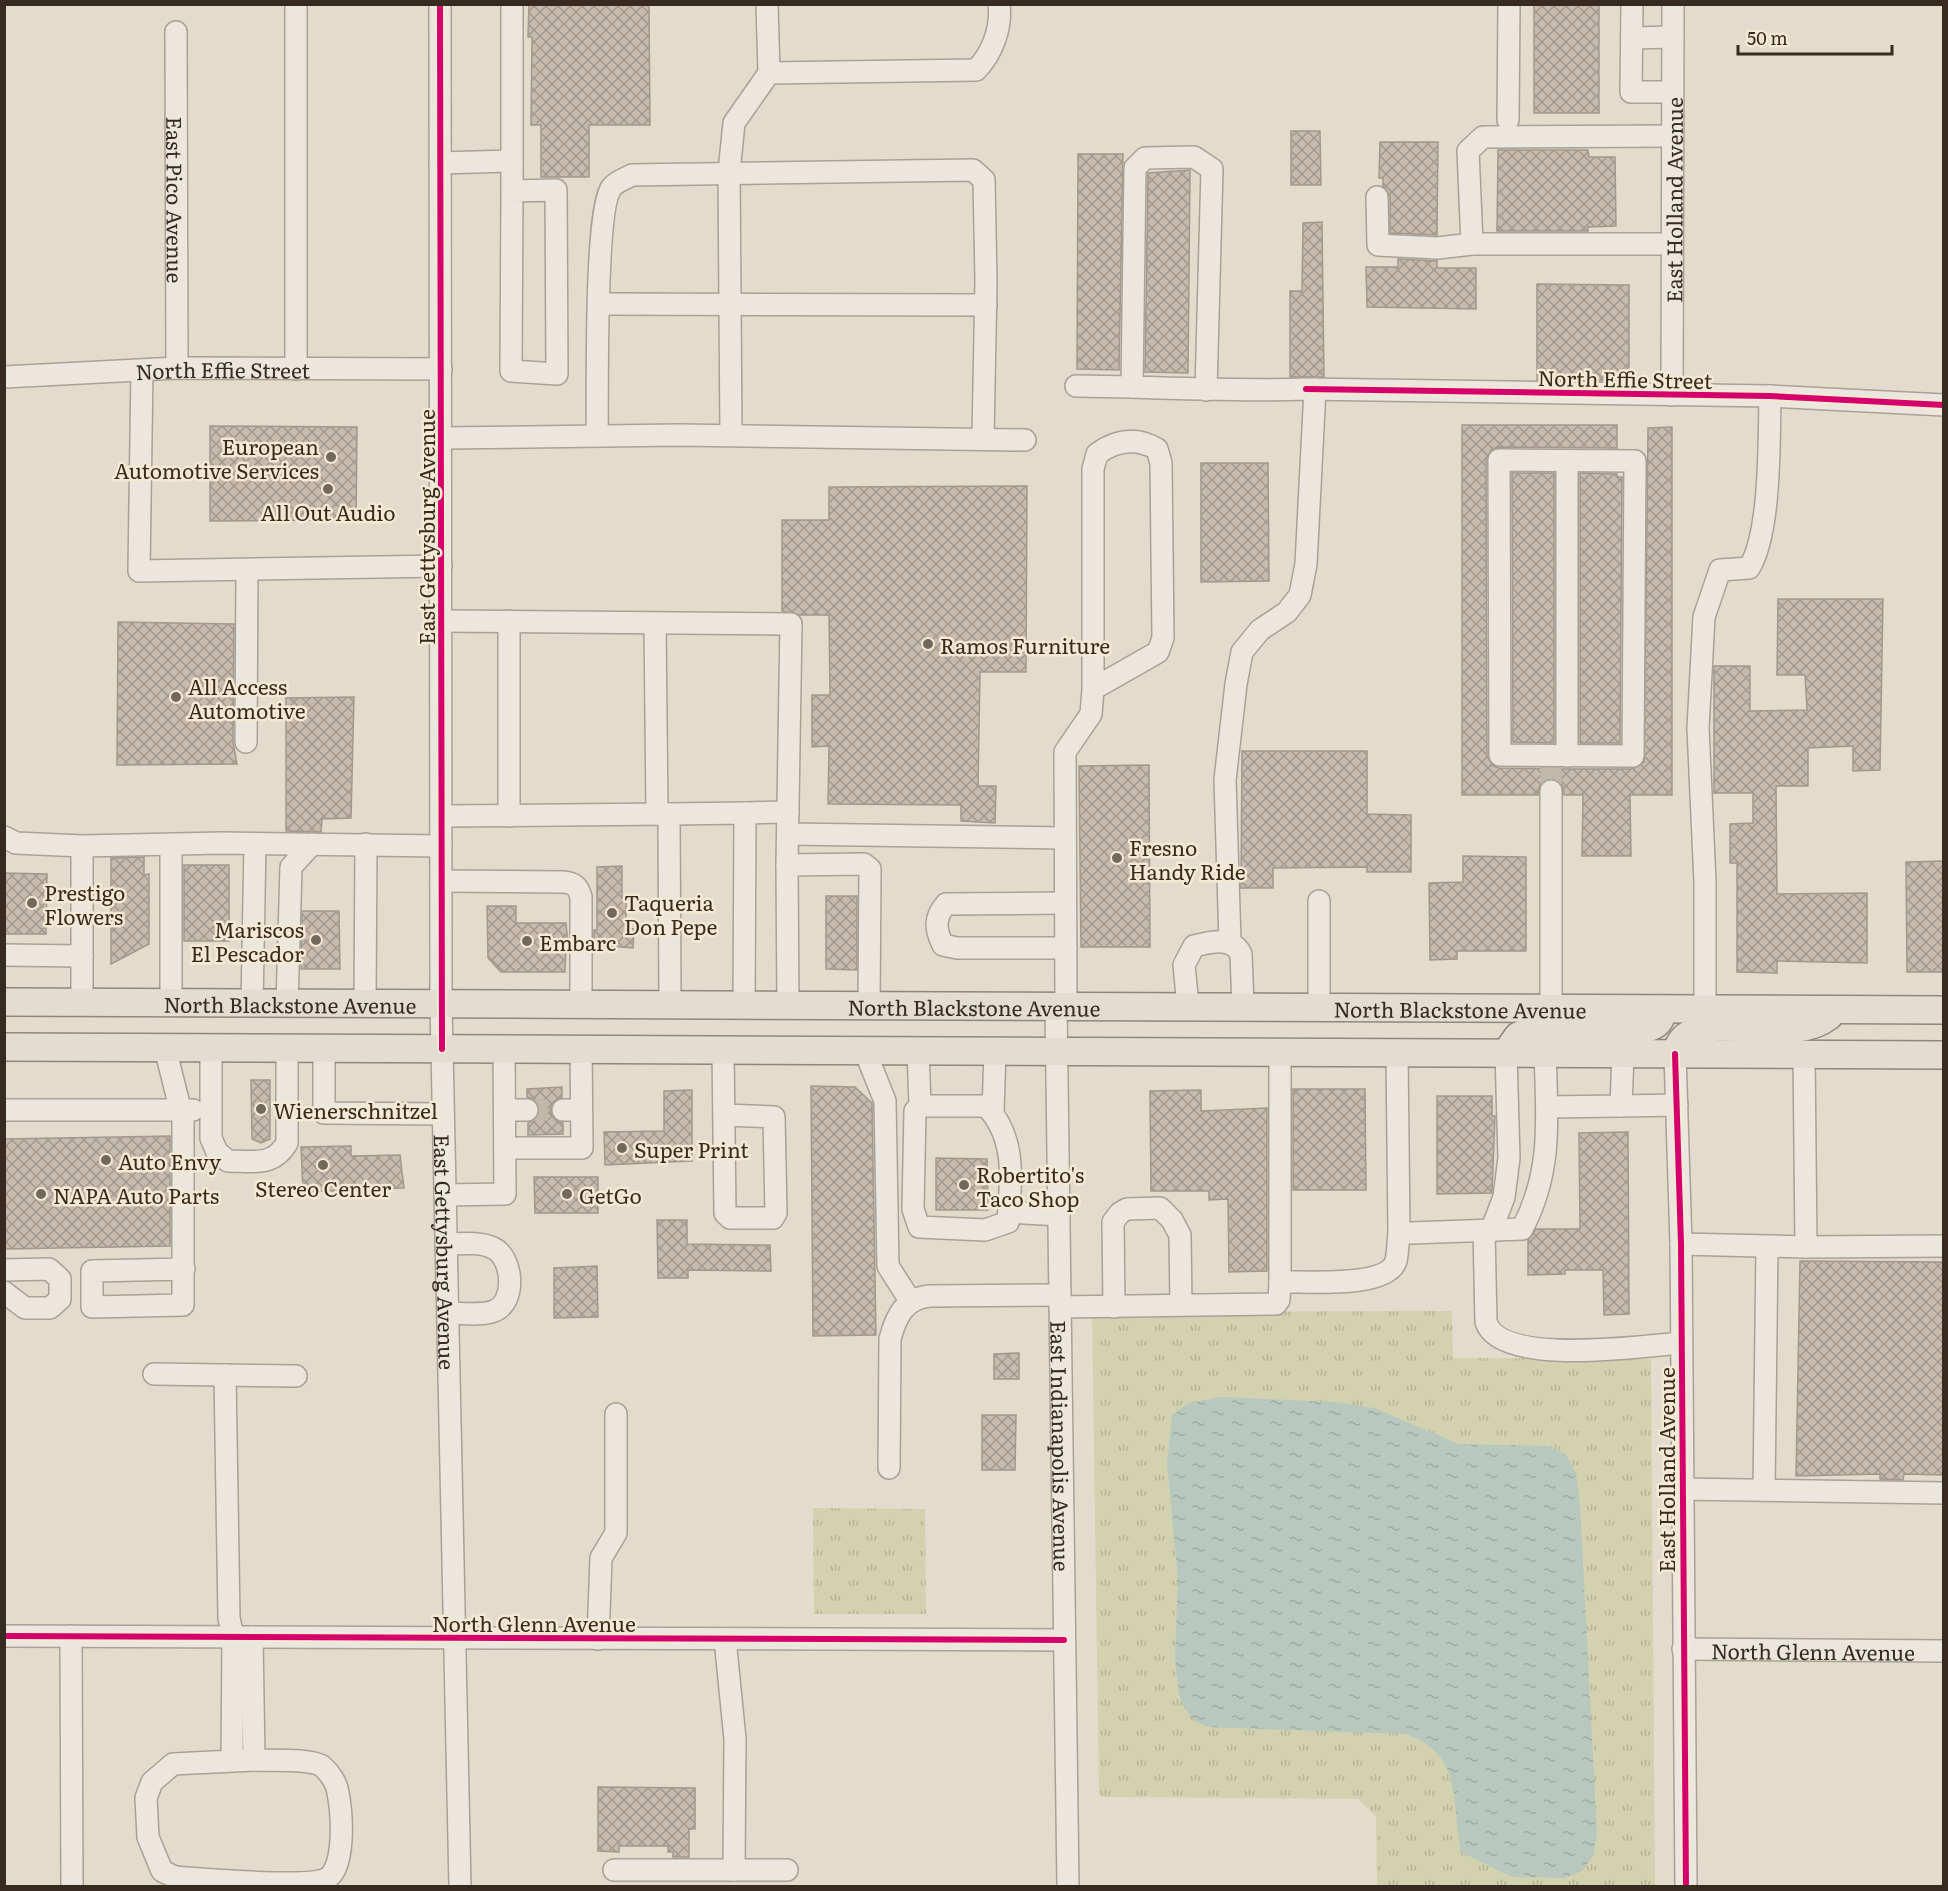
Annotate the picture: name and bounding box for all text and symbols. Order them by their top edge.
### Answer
scale bar [1738,18,1892,56]
text: 50 m [1747,24,1788,51]
street label: East Holland Avenue [1657,97,1688,303]
street label: East Pico Avenue [161,117,192,284]
street label: North Effie Street [135,352,311,386]
street label: North Effie Street [1537,361,1713,395]
street label: East Gettysburg Avenue [410,409,441,645]
place label: European Automotive Services [114,430,319,485]
marker: European Automotive Services [324,450,338,464]
marker: All Out Audio [321,482,335,496]
place label: All Out Audio [260,496,396,527]
place label: Ramos Furniture [940,629,1110,660]
marker: Ramos Furniture [921,637,935,651]
place label: All Access Automotive [188,670,306,725]
marker: All Access Automotive [169,690,183,704]
place label: Fresno Handy Ride [1129,831,1246,886]
marker: Fresno Handy Ride [1110,851,1124,865]
place label: Prestigo Flowers [44,876,125,931]
place label: Taqueria Don Pepe [624,886,718,941]
marker: Prestigo Flowers [25,896,39,910]
marker: Taqueria Don Pepe [605,906,619,920]
place label: Mariscos El Pescador [190,913,304,968]
place label: Embarc [539,926,616,957]
marker: Mariscos El Pescador [309,933,323,947]
marker: Embarc [520,934,534,948]
street label: North Blackstone Avenue [163,987,417,1019]
street label: North Blackstone Avenue [847,990,1101,1022]
street label: North Blackstone Avenue [1333,992,1587,1024]
place label: Wienerschnitzel [273,1094,438,1125]
marker: Wienerschnitzel [254,1102,268,1116]
place label: Super Print [634,1133,749,1164]
street label: East Gettysburg Avenue [428,1134,464,1370]
marker: Super Print [615,1141,629,1155]
place label: Auto Envy [118,1145,222,1176]
marker: Auto Envy [99,1153,113,1167]
marker: Stereo Center [316,1158,330,1172]
place label: Robertito's Taco Shop [976,1158,1084,1213]
place label: Stereo Center [255,1172,391,1203]
marker: Robertito's Taco Shop [957,1178,971,1192]
place label: NAPA Auto Parts [53,1179,219,1210]
place label: GetGo [579,1179,642,1210]
marker: NAPA Auto Parts [34,1187,48,1201]
marker: GetGo [560,1187,574,1201]
street label: East Indianapolis Avenue [1045,1320,1079,1572]
street label: East Holland Avenue [1650,1367,1681,1573]
street label: North Glenn Avenue [432,1607,636,1638]
street label: North Glenn Avenue [1711,1634,1915,1666]

